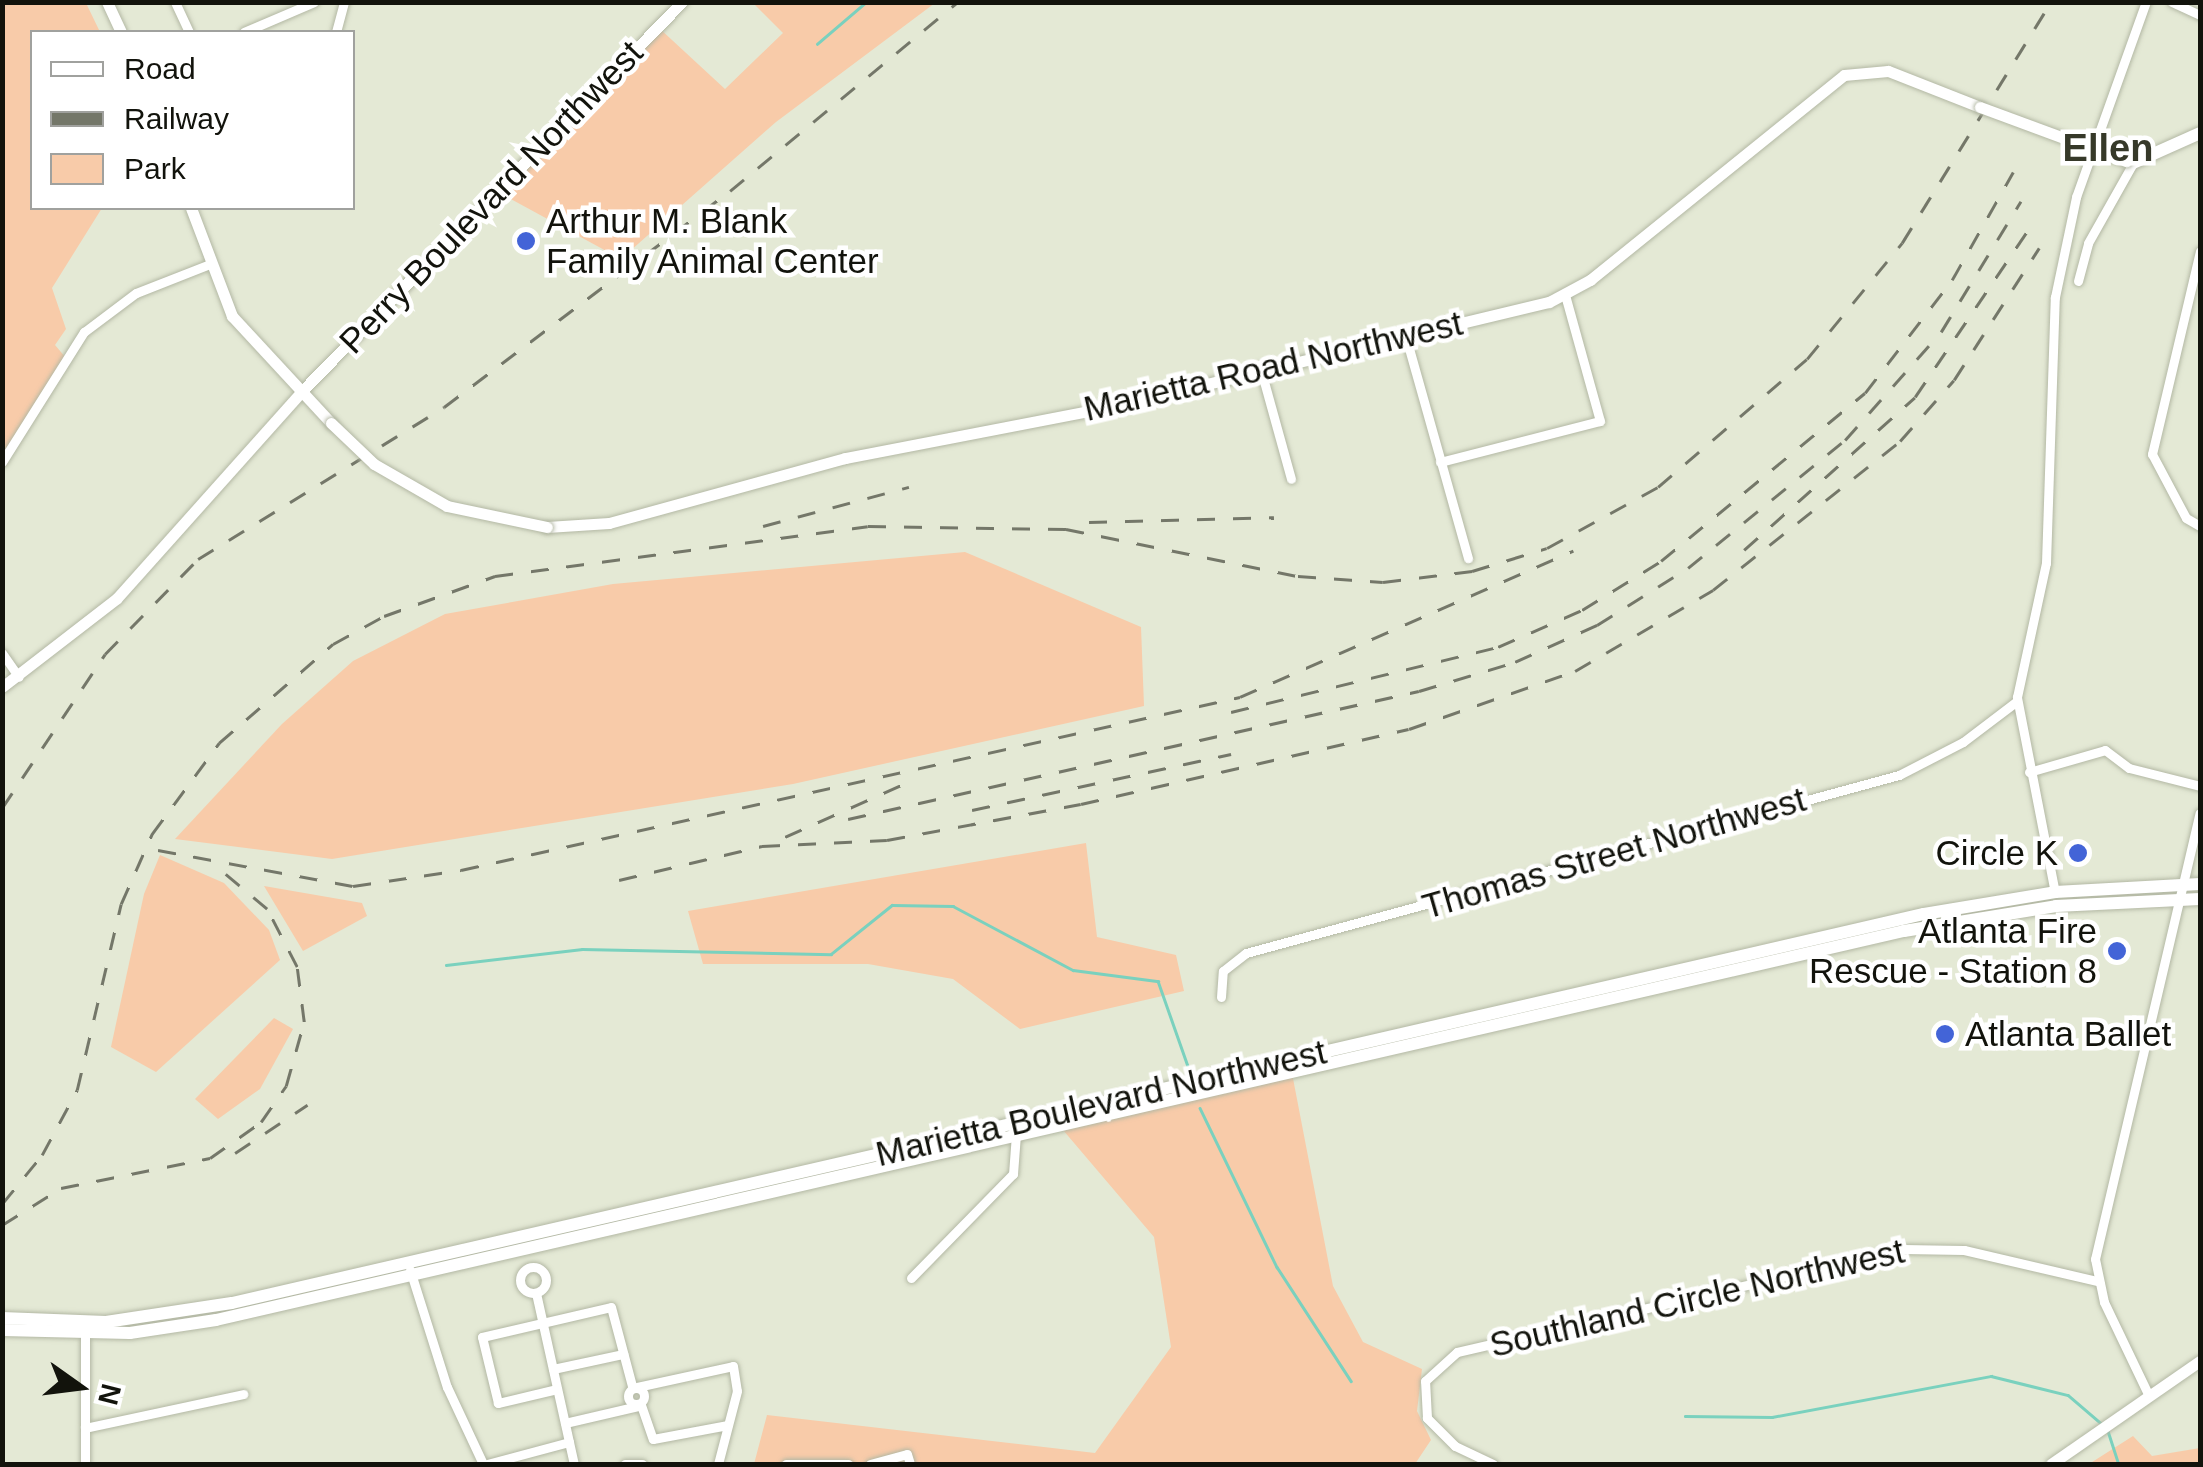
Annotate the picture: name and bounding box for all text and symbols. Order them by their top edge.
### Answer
legend [30,30,355,210]
street label: Perry Boulevard Northwest [331,32,651,362]
text: Road [124,52,196,85]
text: Railway [124,102,229,135]
district label: Ellen [2063,126,2153,172]
text: Park [124,152,186,185]
place label: Arthur M. Blank Family Animal Center [546,200,881,282]
marker: Arthur M. Blank Family Animal Center [515,230,537,252]
street label: Marietta Road Northwest [1080,302,1466,430]
street label: Thomas Street Northwest [1417,778,1811,928]
place label: Circle K [1935,832,2058,874]
marker: Circle K [2067,842,2089,864]
place label: Atlanta Fire Rescue - Station 8 [1809,910,2097,992]
marker: Atlanta Fire Rescue - Station 8 [2106,940,2128,962]
place label: Atlanta Ballet [1965,1013,2171,1055]
marker: Atlanta Ballet [1934,1023,1956,1045]
street label: Marietta Boulevard Northwest [872,1031,1330,1175]
street label: Southland Circle Northwest [1486,1230,1908,1366]
north arrow [30,1337,130,1437]
text: N [92,1381,127,1408]

